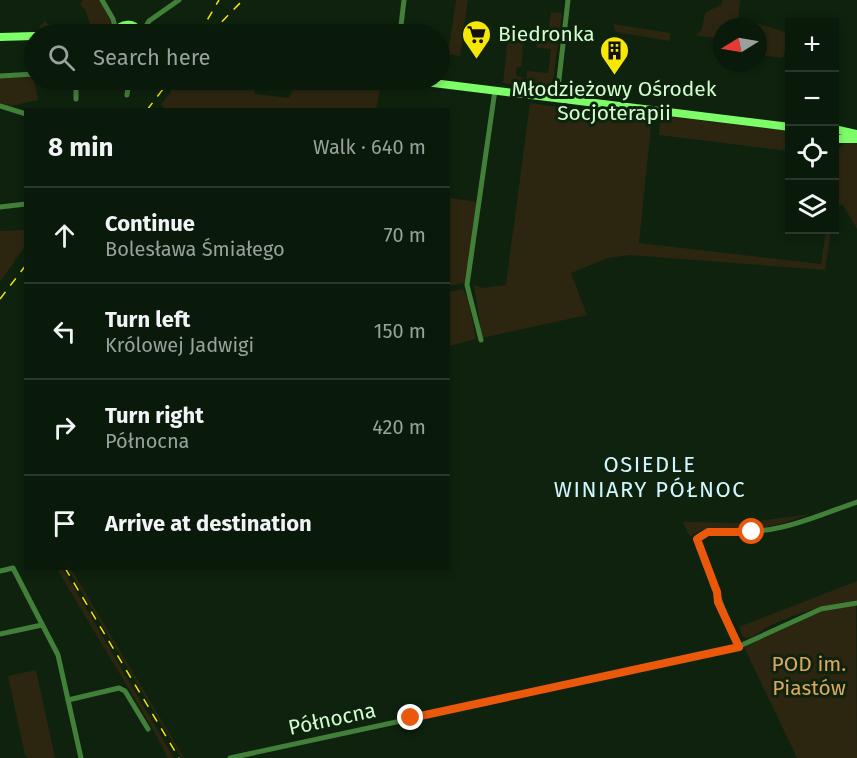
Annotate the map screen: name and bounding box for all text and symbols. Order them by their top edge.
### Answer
supermarket icon: Biedronka [461,18,493,60]
north arrow [713,18,767,72]
map controls [785,18,839,234]
button: + [785,18,839,72]
place label: Biedronka [498,21,595,47]
search box [24,24,450,90]
building icon: Młodzieżowy Ośrodek Socjoterapii [598,34,630,76]
icon: search [45,41,78,74]
text: Search here [93,44,211,71]
button: − [785,72,839,126]
place label: Młodzieżowy Ośrodek Socjoterapii [512,76,717,126]
button: locate [785,126,839,180]
text: 8 min [48,132,114,163]
text: Walk · 640 m [313,135,426,159]
button: layers [785,180,839,234]
text: Continue [105,210,195,237]
icon: ahead [48,219,81,252]
text: 70 m [384,223,426,247]
text: Bolesława Śmiałego [105,237,285,261]
text: Turn left [105,306,190,333]
icon: left [48,315,81,348]
text: 150 m [374,319,426,343]
text: Królowej Jadwigi [105,333,254,357]
text: Turn right [105,402,204,429]
icon: right [48,411,81,444]
text: 420 m [372,415,426,439]
text: Północna [105,429,190,453]
district label: OSIEDLE WINIARY PÓŁNOC [554,451,746,503]
icon: arrive [48,507,81,540]
text: Arrive at destination [105,510,312,537]
route start [738,518,764,544]
park label: POD im. Piastów [772,651,846,701]
street label: Północna [286,697,378,741]
route end [397,704,423,730]

